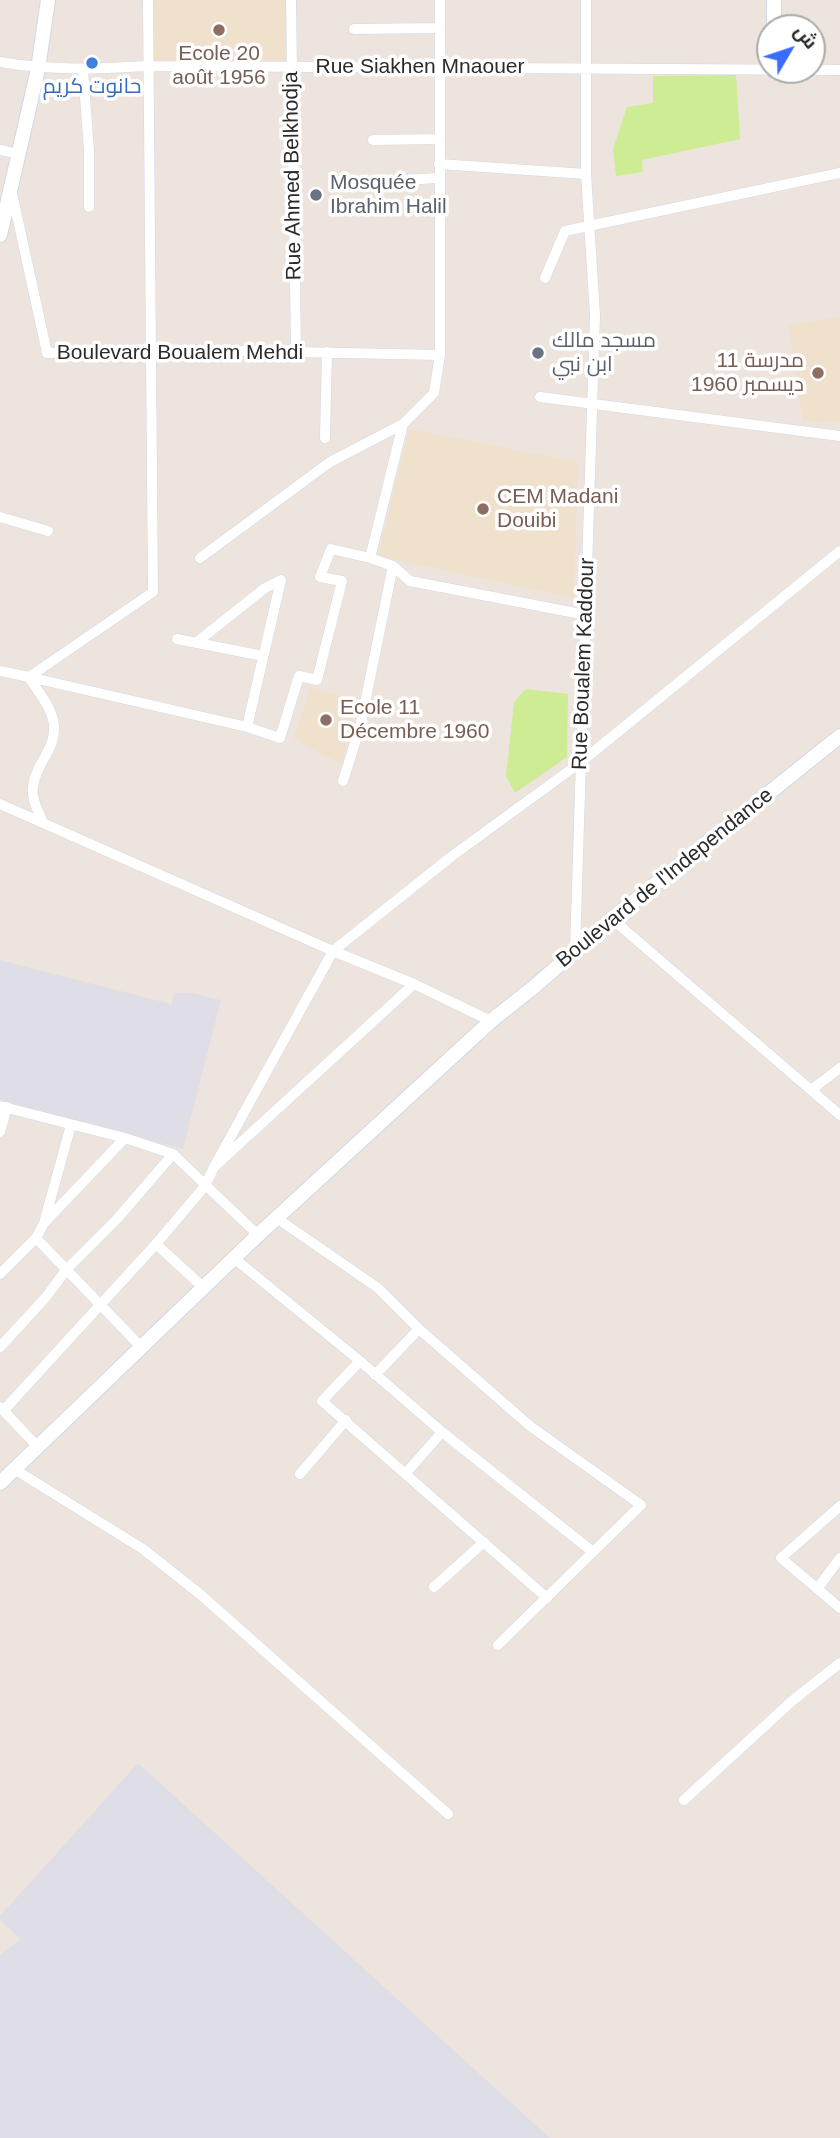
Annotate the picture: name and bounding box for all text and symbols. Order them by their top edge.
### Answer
north arrow [756,14,826,84]
text: ش [790,21,822,53]
marker: Ecole 20 août 1956 [211,22,227,38]
place label: Ecole 20 août 1956 [172,41,266,91]
street label: Rue Siakhen Mnaouer [316,54,524,80]
marker: حانوت كريم [84,55,100,71]
street label: Rue Ahmed Belkhodja [279,71,307,281]
place label: حانوت كريم [43,74,141,100]
place label: Mosquée Ibrahim Halil [330,170,447,220]
marker: Mosquée Ibrahim Halil [308,187,324,203]
place label: مسجد مالك ابن نبي [552,328,656,378]
street label: Boulevard Boualem Mehdi [57,340,303,366]
marker: مسجد مالك ابن نبي [530,345,546,361]
place label: مدرسة 11 ديسمبر 1960 [691,348,804,398]
marker: مدرسة 11 ديسمبر 1960 [810,365,826,381]
place label: CEM Madani Douibi [497,484,618,534]
marker: CEM Madani Douibi [475,501,491,517]
street label: Rue Boualem Kaddour [568,557,600,771]
place label: Ecole 11 Décembre 1960 [340,695,489,745]
marker: Ecole 11 Décembre 1960 [318,712,334,728]
street label: Boulevard de l'Independance [552,783,778,973]

